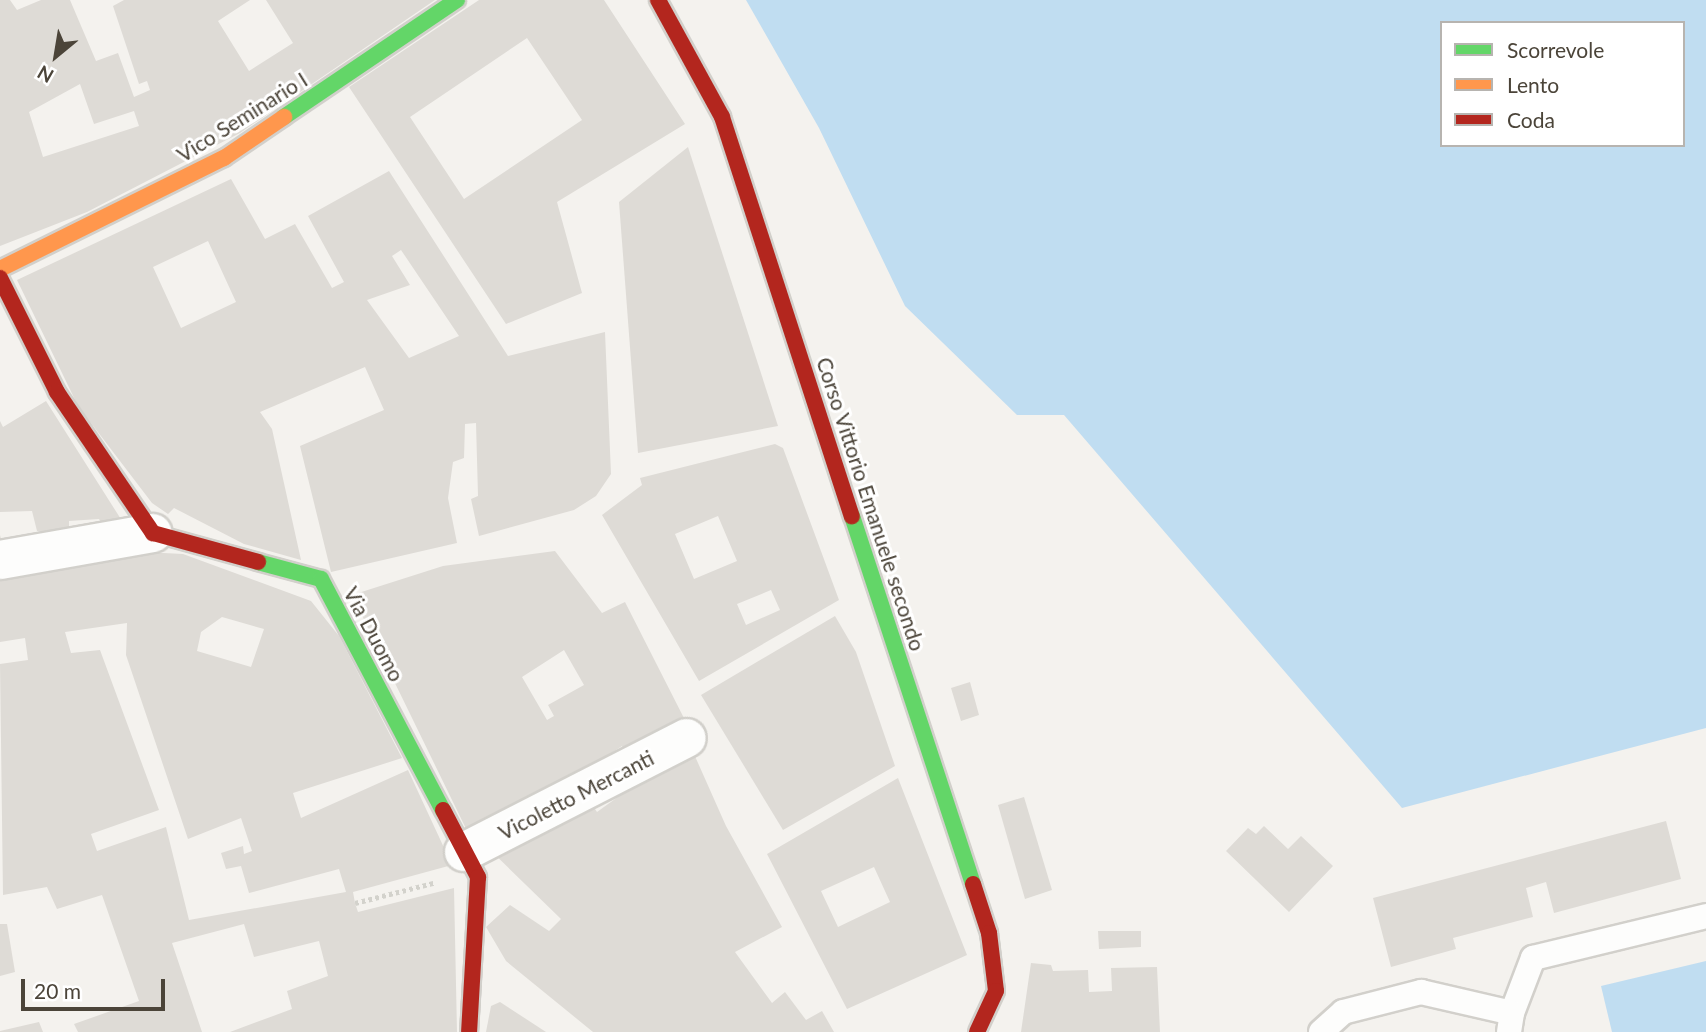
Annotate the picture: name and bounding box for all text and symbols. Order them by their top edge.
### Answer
north arrow [21,21,91,91]
legend [1440,21,1685,147]
text: Scorrevole [1507,37,1604,62]
text: N [33,61,57,88]
street label: Vico Seminario I [172,67,312,167]
text: Lento [1507,72,1559,97]
text: Coda [1507,107,1555,132]
street label: Corso Vittorio Emanuele secondo [811,354,931,654]
street label: Via Duomo [339,582,409,686]
street label: Vicoletto Mercanti [494,745,658,845]
scale bar [24,965,168,1009]
text: 20 m [34,978,81,1003]

